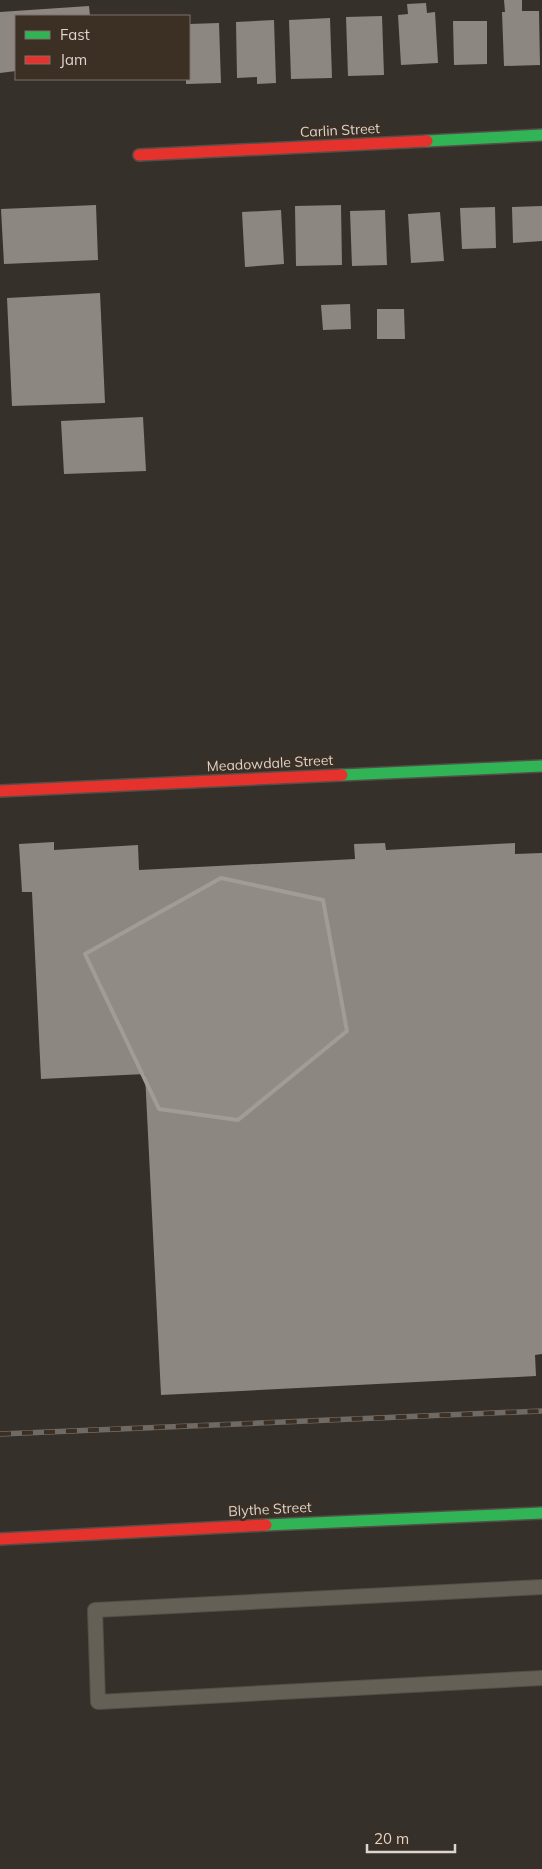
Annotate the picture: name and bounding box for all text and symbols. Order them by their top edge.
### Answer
legend [15,15,190,80]
text: Fast [60,25,90,44]
text: Jam [60,50,87,69]
street label: Carlin Street [300,119,381,141]
street label: Meadowdale Street [206,751,334,775]
street label: Blythe Street [228,1498,312,1520]
scale bar [367,1822,454,1854]
text: 20 m [374,1829,409,1848]

